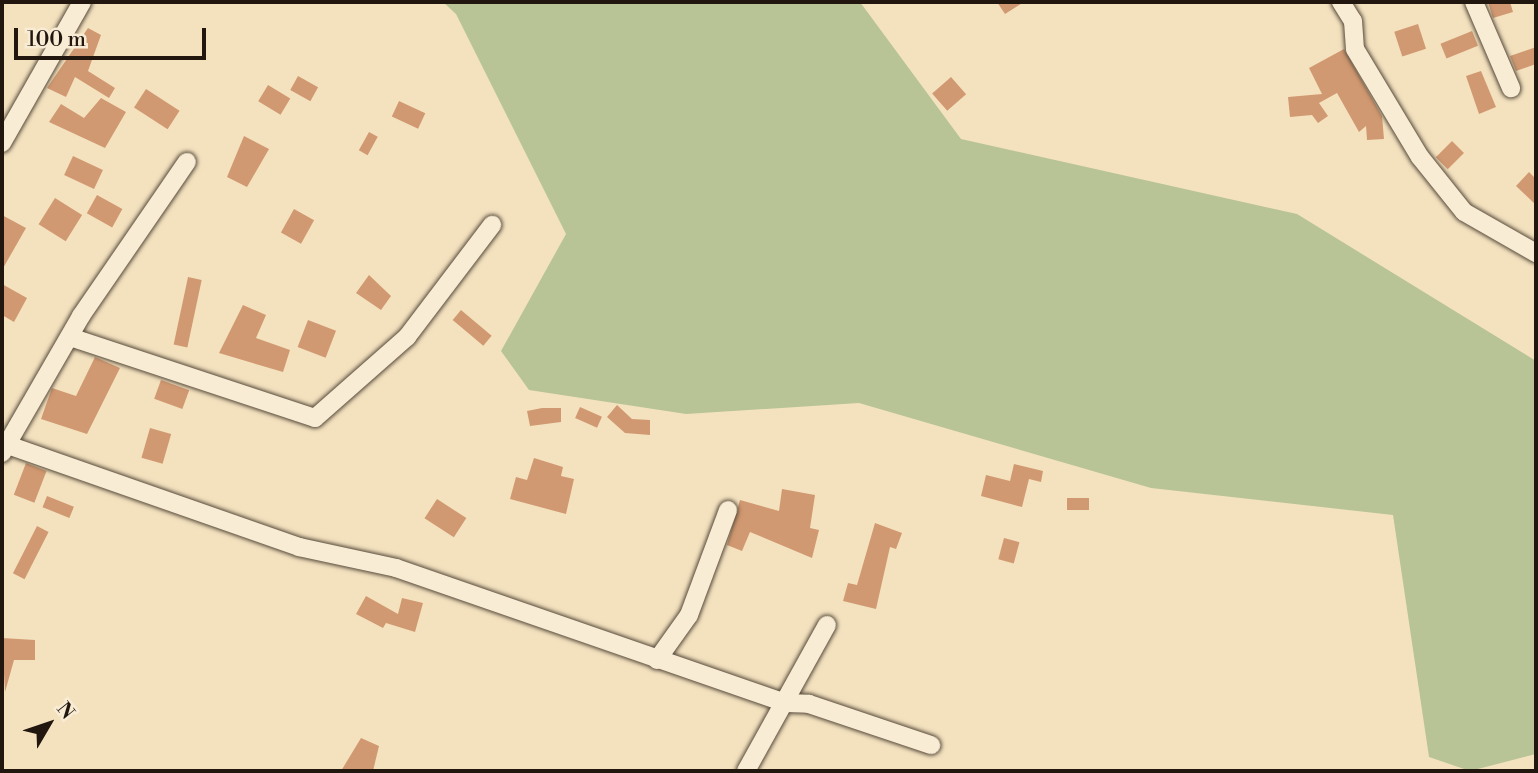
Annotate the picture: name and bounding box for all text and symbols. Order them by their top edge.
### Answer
scale bar [18,14,210,58]
text: 100 m [27,27,86,53]
north arrow [14,689,84,759]
text: N [51,697,79,724]

